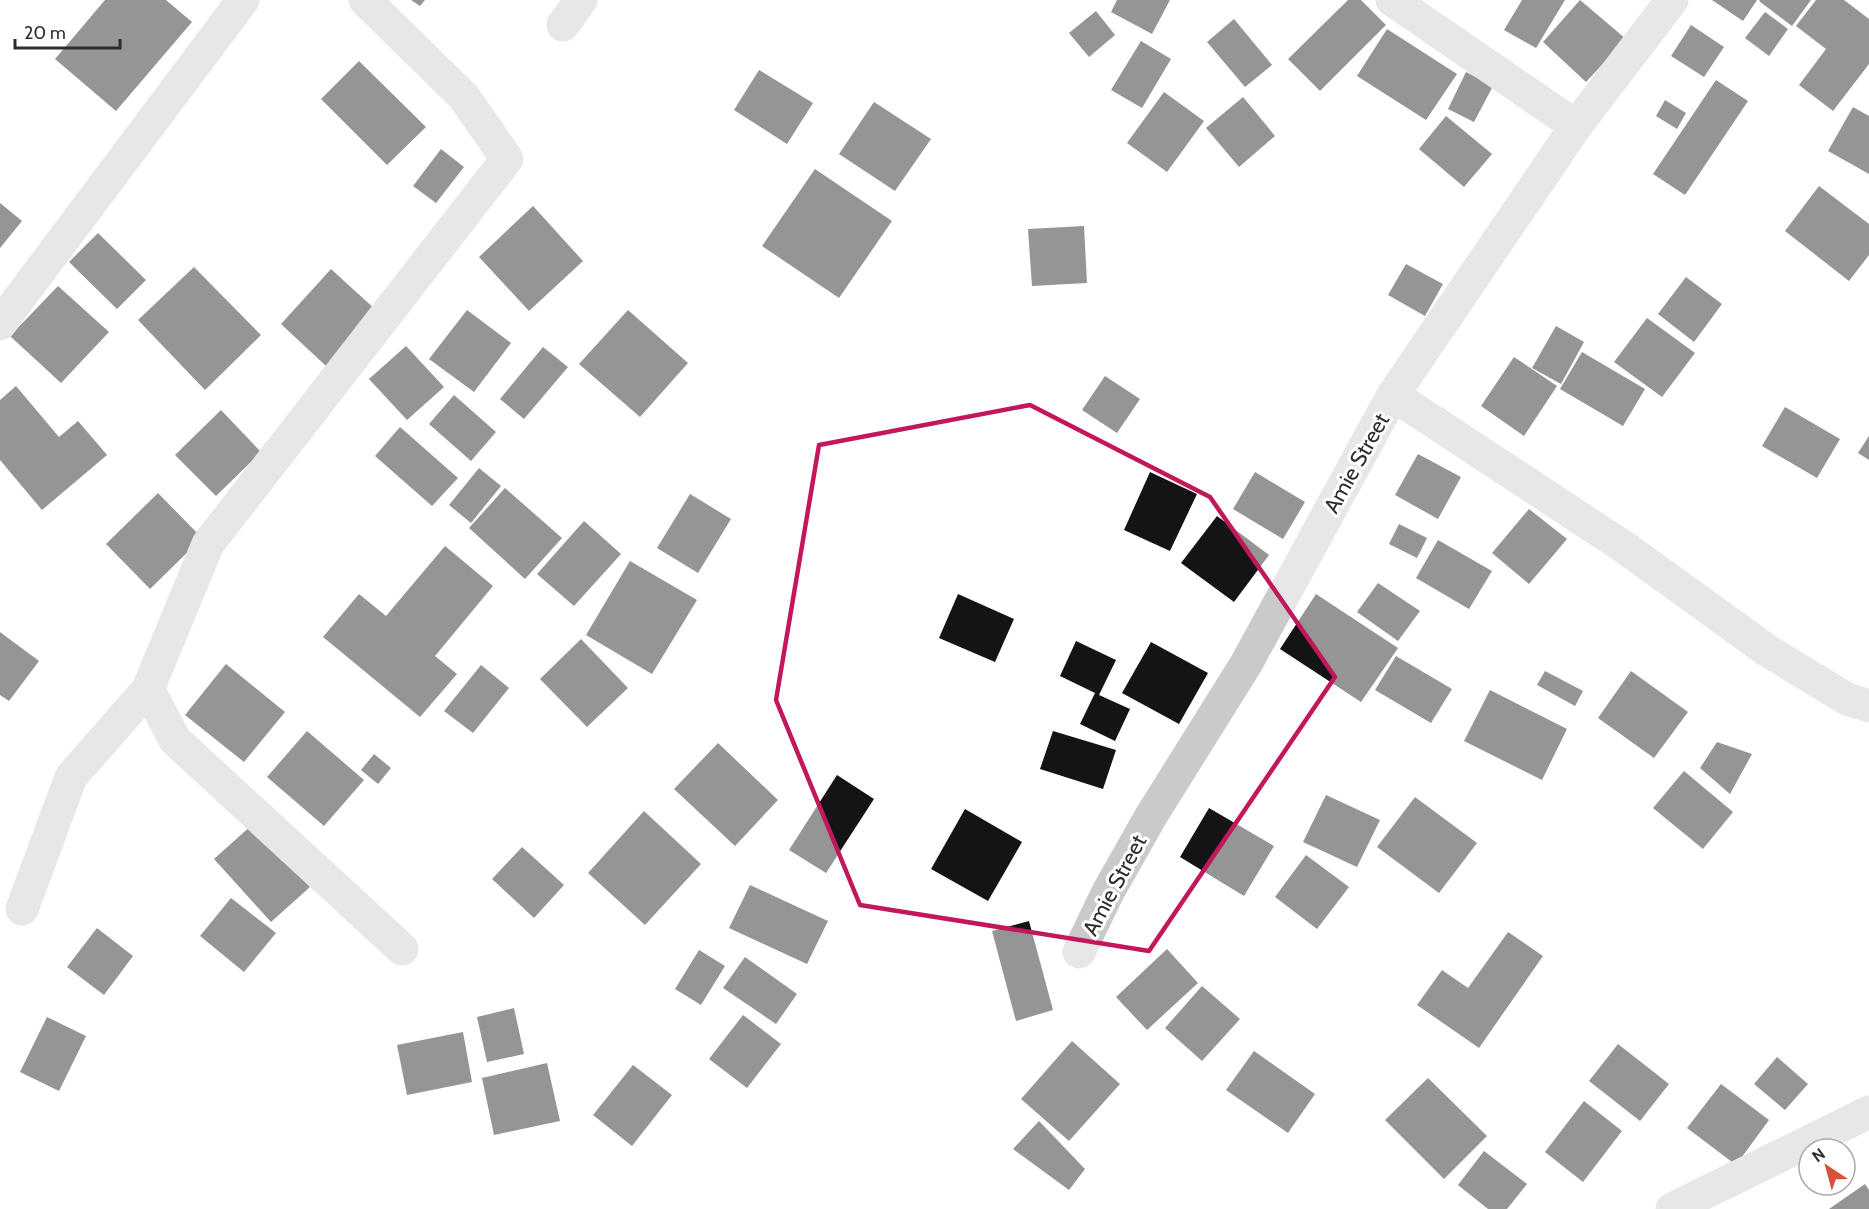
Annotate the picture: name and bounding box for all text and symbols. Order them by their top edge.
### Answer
scale bar [15,12,120,50]
text: 20 m [24,22,66,44]
street label: Amie Street [1318,408,1395,518]
street label: Amie Street [1077,830,1153,940]
north arrow [1797,1137,1857,1197]
text: N [1808,1144,1829,1166]

